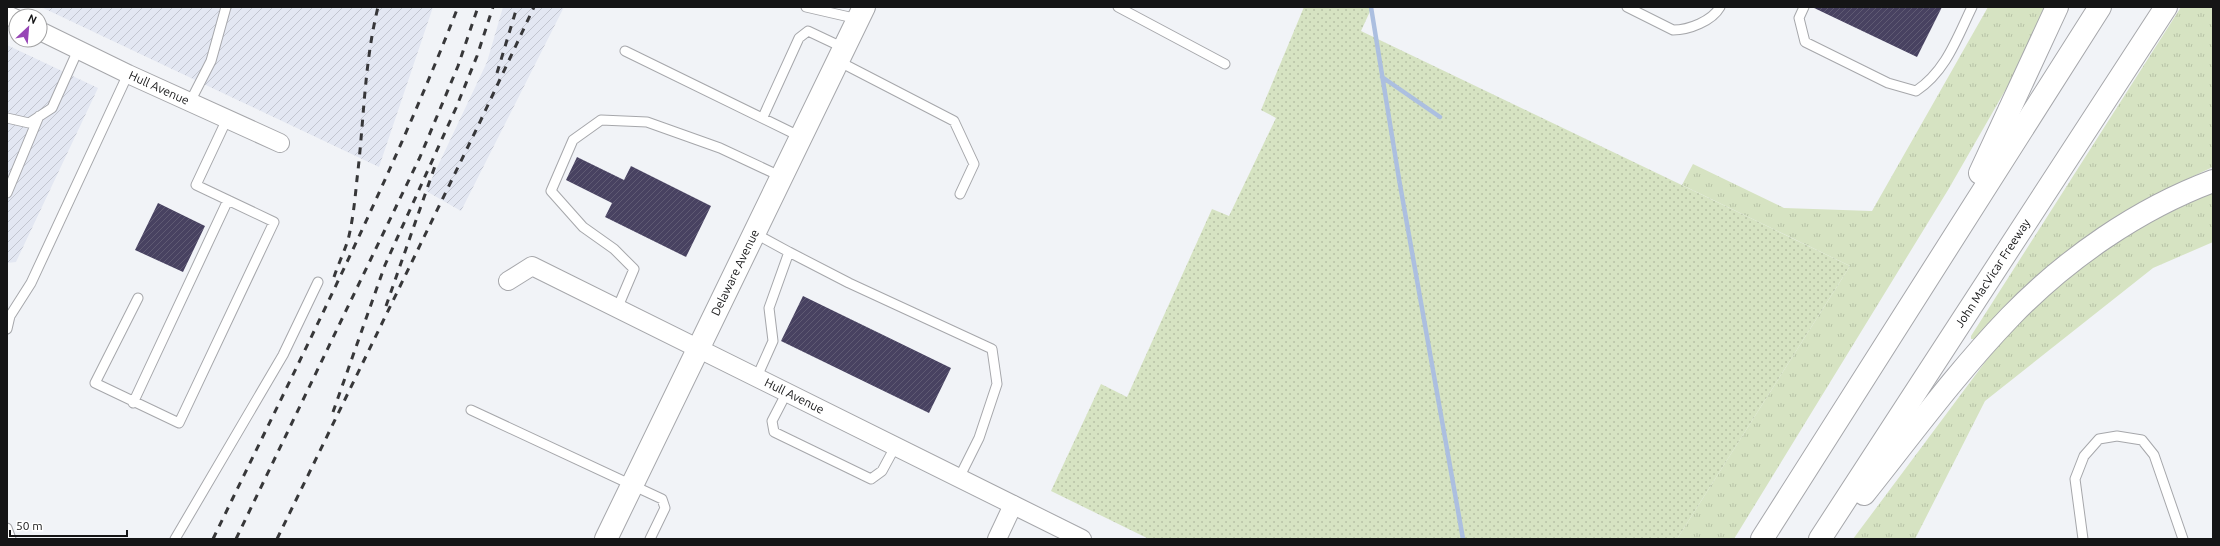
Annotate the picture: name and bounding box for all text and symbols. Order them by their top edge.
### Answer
north arrow [8,8,48,48]
text: N [26,12,39,26]
street label: Hull Avenue [127,68,191,107]
street label: John MacVicar Freeway [1952,216,2033,330]
street label: Delaware Avenue [708,227,761,318]
street label: Hull Avenue [763,375,826,416]
scale bar [10,512,127,538]
text: 50 m [16,519,43,532]

